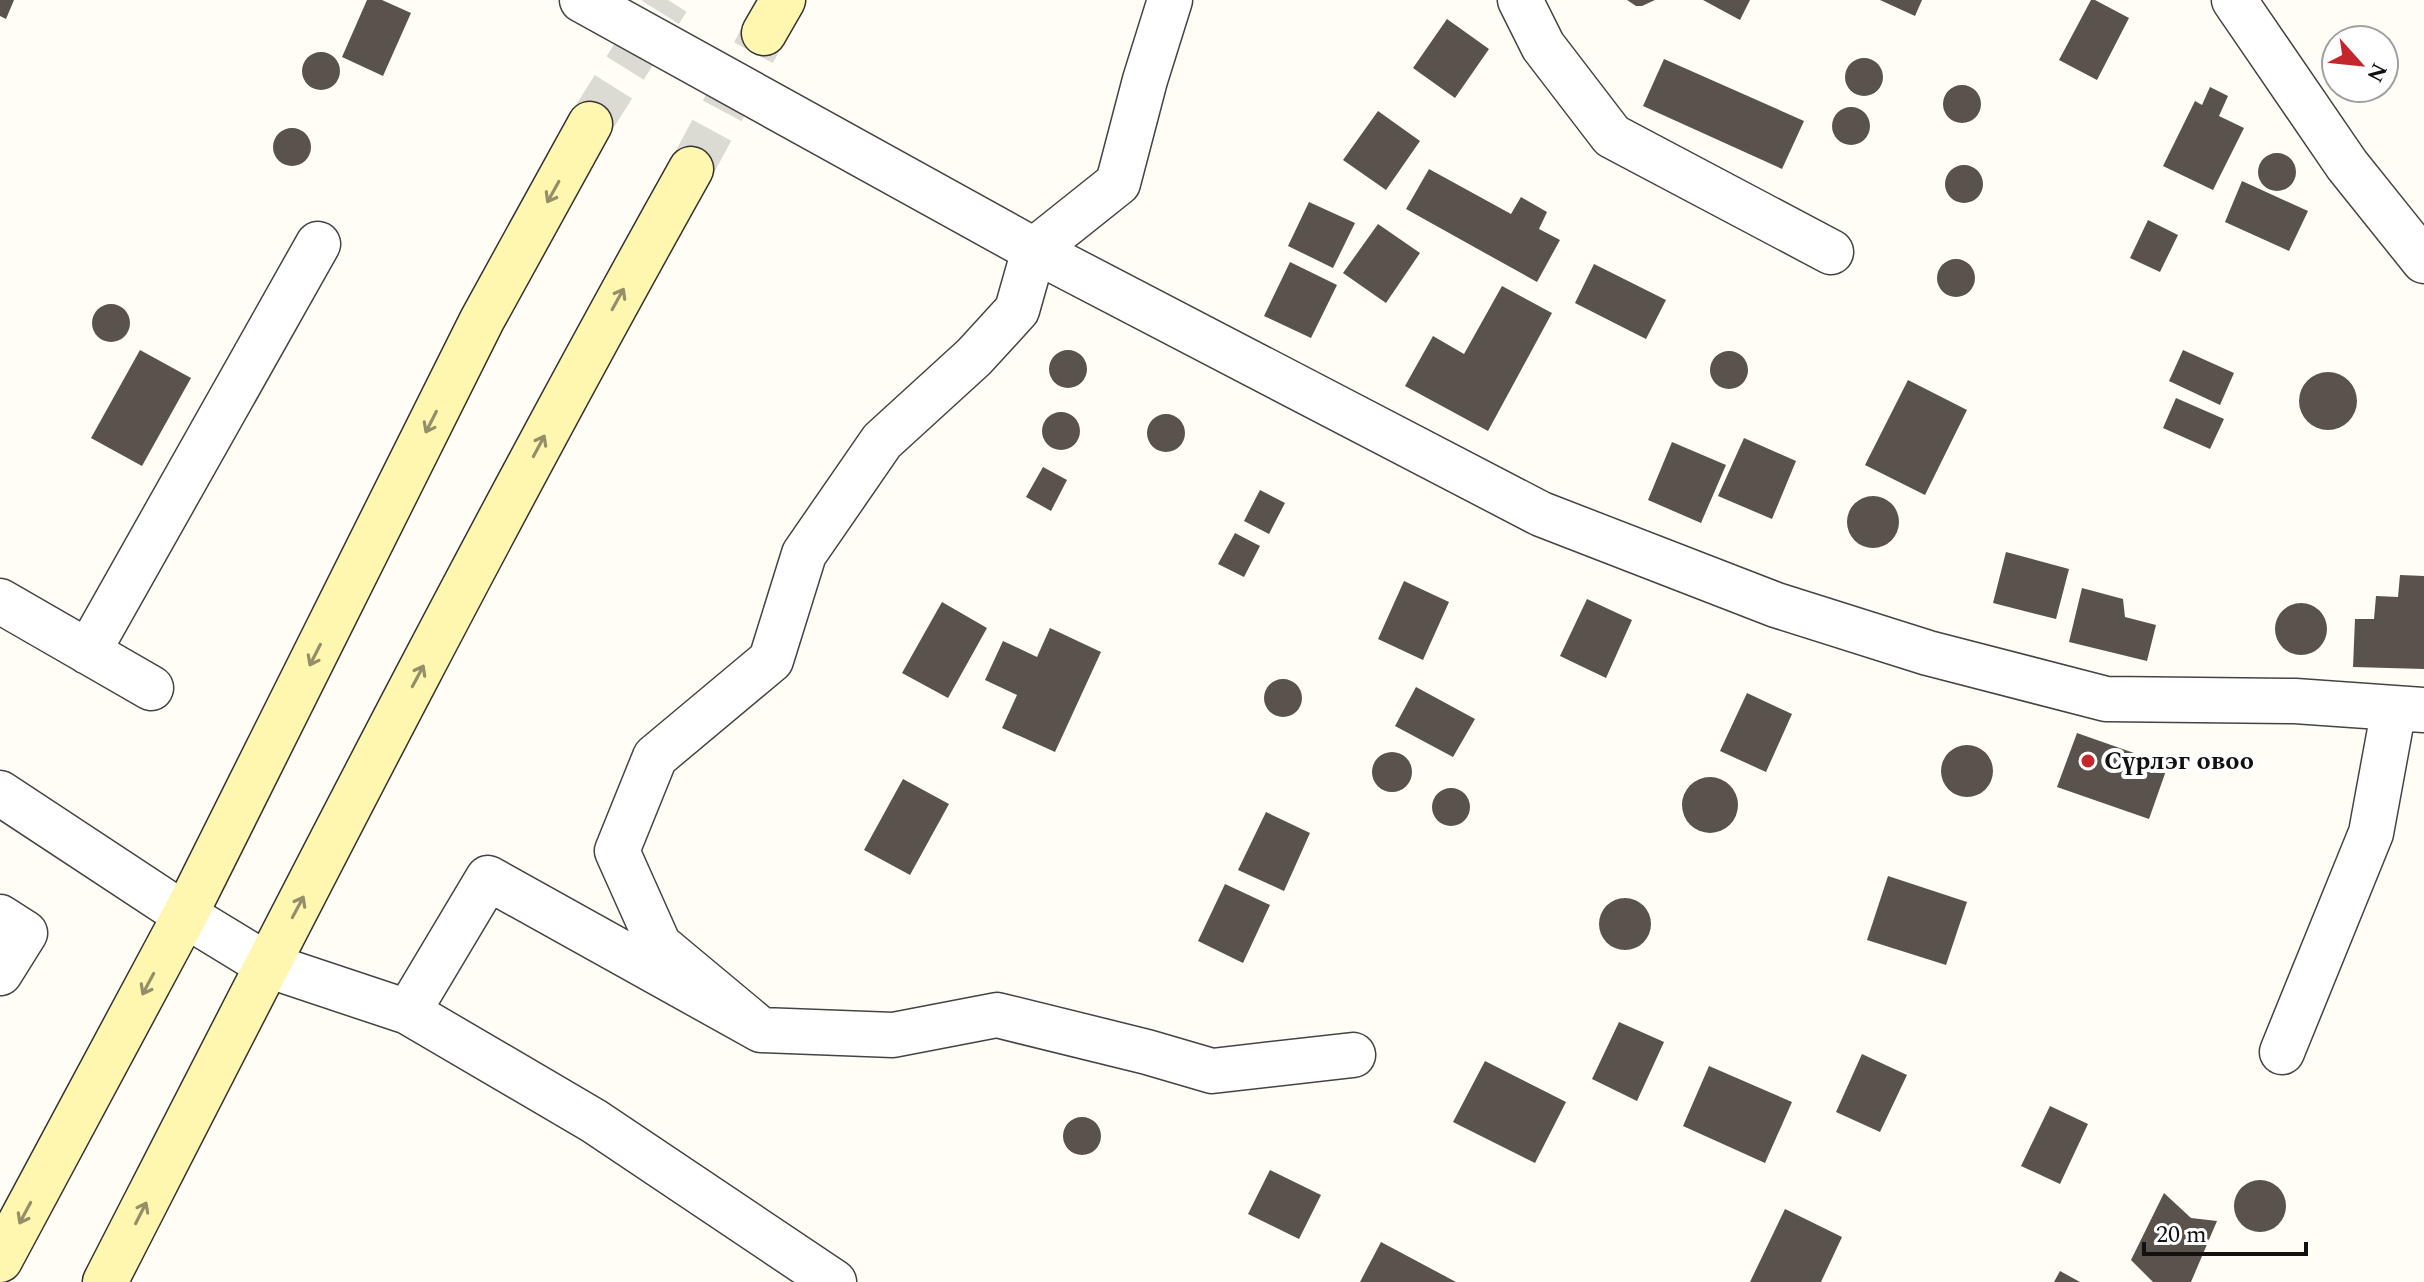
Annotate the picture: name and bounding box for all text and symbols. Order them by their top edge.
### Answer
north arrow [2320,24,2400,104]
text: N [2358,57,2395,88]
one-way arrow [544,180,560,203]
one-way arrow [610,288,626,311]
one-way arrow [423,410,438,434]
one-way arrow [531,434,547,458]
one-way arrow [307,642,322,666]
one-way arrow [411,665,427,689]
place label: Сүрлэг овоо [2104,741,2254,781]
marker: Сүрлэг овоо [2079,752,2097,770]
one-way arrow [290,895,306,919]
one-way arrow [140,972,156,995]
one-way arrow [17,1201,33,1224]
one-way arrow [133,1201,149,1225]
scale bar [2144,1206,2306,1256]
text: 20 m [2156,1217,2207,1253]

